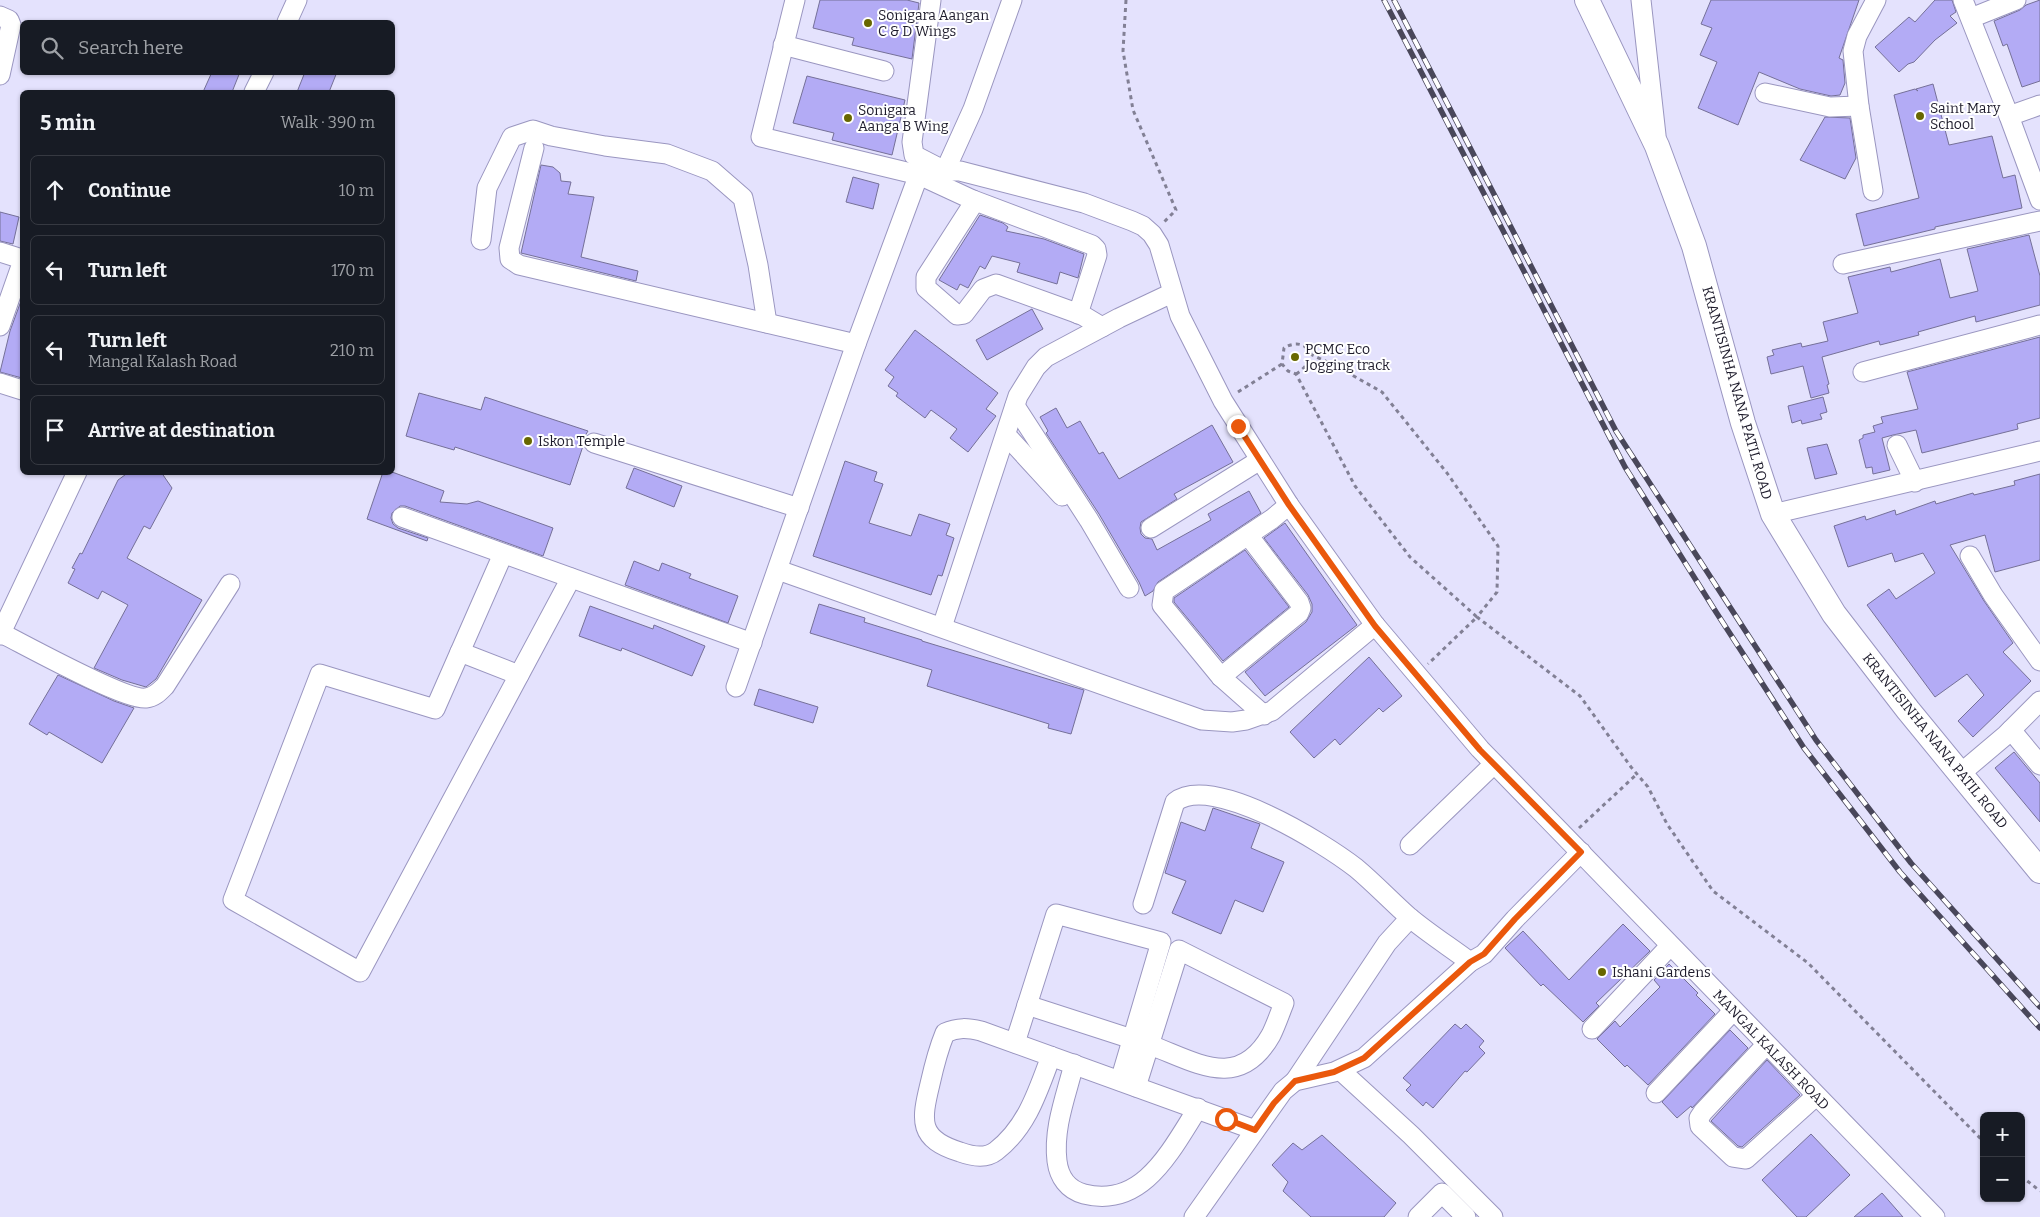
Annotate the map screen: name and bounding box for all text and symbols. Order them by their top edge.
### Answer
place label: Sonigara Aangan C & D Wings [878,7,989,40]
marker: Sonigara Aangan C & D Wings [862,17,874,29]
search box [20,20,395,75]
icon: search [38,34,66,62]
text: Search here [78,36,183,59]
place label: Saint Mary School [1930,100,2001,133]
place label: Sonigara Aanga B Wing [858,102,949,135]
text: 5 min [40,110,96,136]
marker: Saint Mary School [1914,110,1926,122]
marker: Sonigara Aanga B Wing [842,112,854,124]
text: Walk · 390 m [281,113,375,132]
icon: ahead [41,176,69,204]
text: Continue [88,179,171,202]
text: 10 m [339,181,374,200]
icon: left [41,256,69,284]
text: Turn left [88,259,167,282]
text: 170 m [331,261,374,280]
street label: KRANTISINHA NANA PATIL ROAD [1698,284,1776,502]
text: Turn left [88,329,167,352]
icon: left [41,336,69,364]
text: 210 m [330,341,374,360]
place label: PCMC Eco Jogging track [1304,341,1390,374]
marker: PCMC Eco Jogging track [1289,351,1301,363]
text: Mangal Kalash Road [88,352,237,371]
route end [1227,415,1250,438]
icon: arrive [41,416,69,444]
text: Arrive at destination [88,419,275,442]
place label: Iskon Temple [538,433,625,450]
marker: Iskon Temple [522,435,534,447]
street label: KRANTISINHA NANA PATIL ROAD [1859,650,2011,832]
place label: Ishani Gardens [1612,964,1711,981]
marker: Ishani Gardens [1596,966,1608,978]
street label: MANGAL KALASH ROAD [1709,987,1833,1113]
route start [1215,1108,1238,1131]
map controls [1980,1112,2025,1202]
button: + [1980,1112,2025,1157]
button: − [1980,1157,2025,1202]

